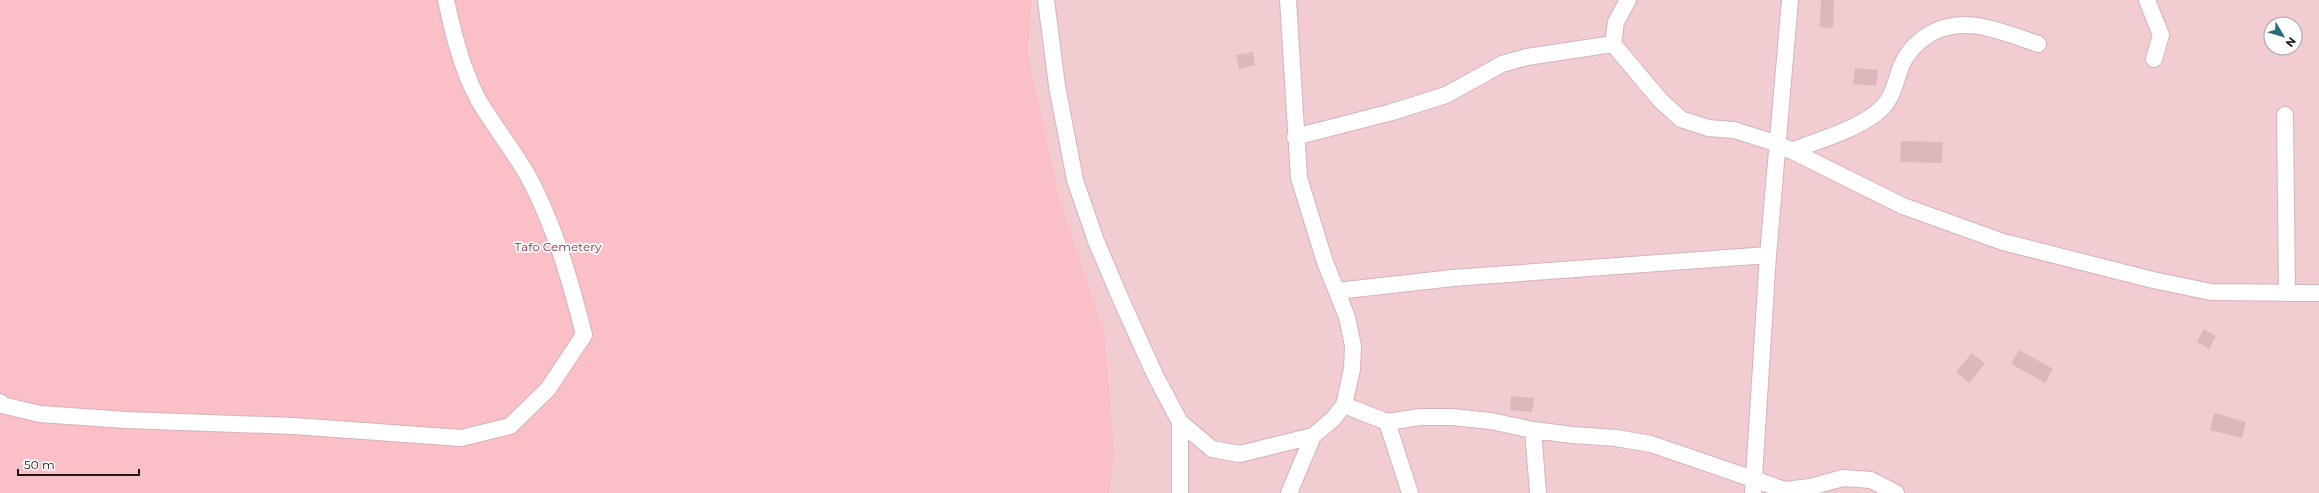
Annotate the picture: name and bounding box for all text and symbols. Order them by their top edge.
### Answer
north arrow [2263,16,2303,56]
text: N [2283,34,2299,50]
park label: Tafo Cemetery [515,239,602,254]
scale bar [18,451,139,477]
text: 50 m [24,457,55,472]

